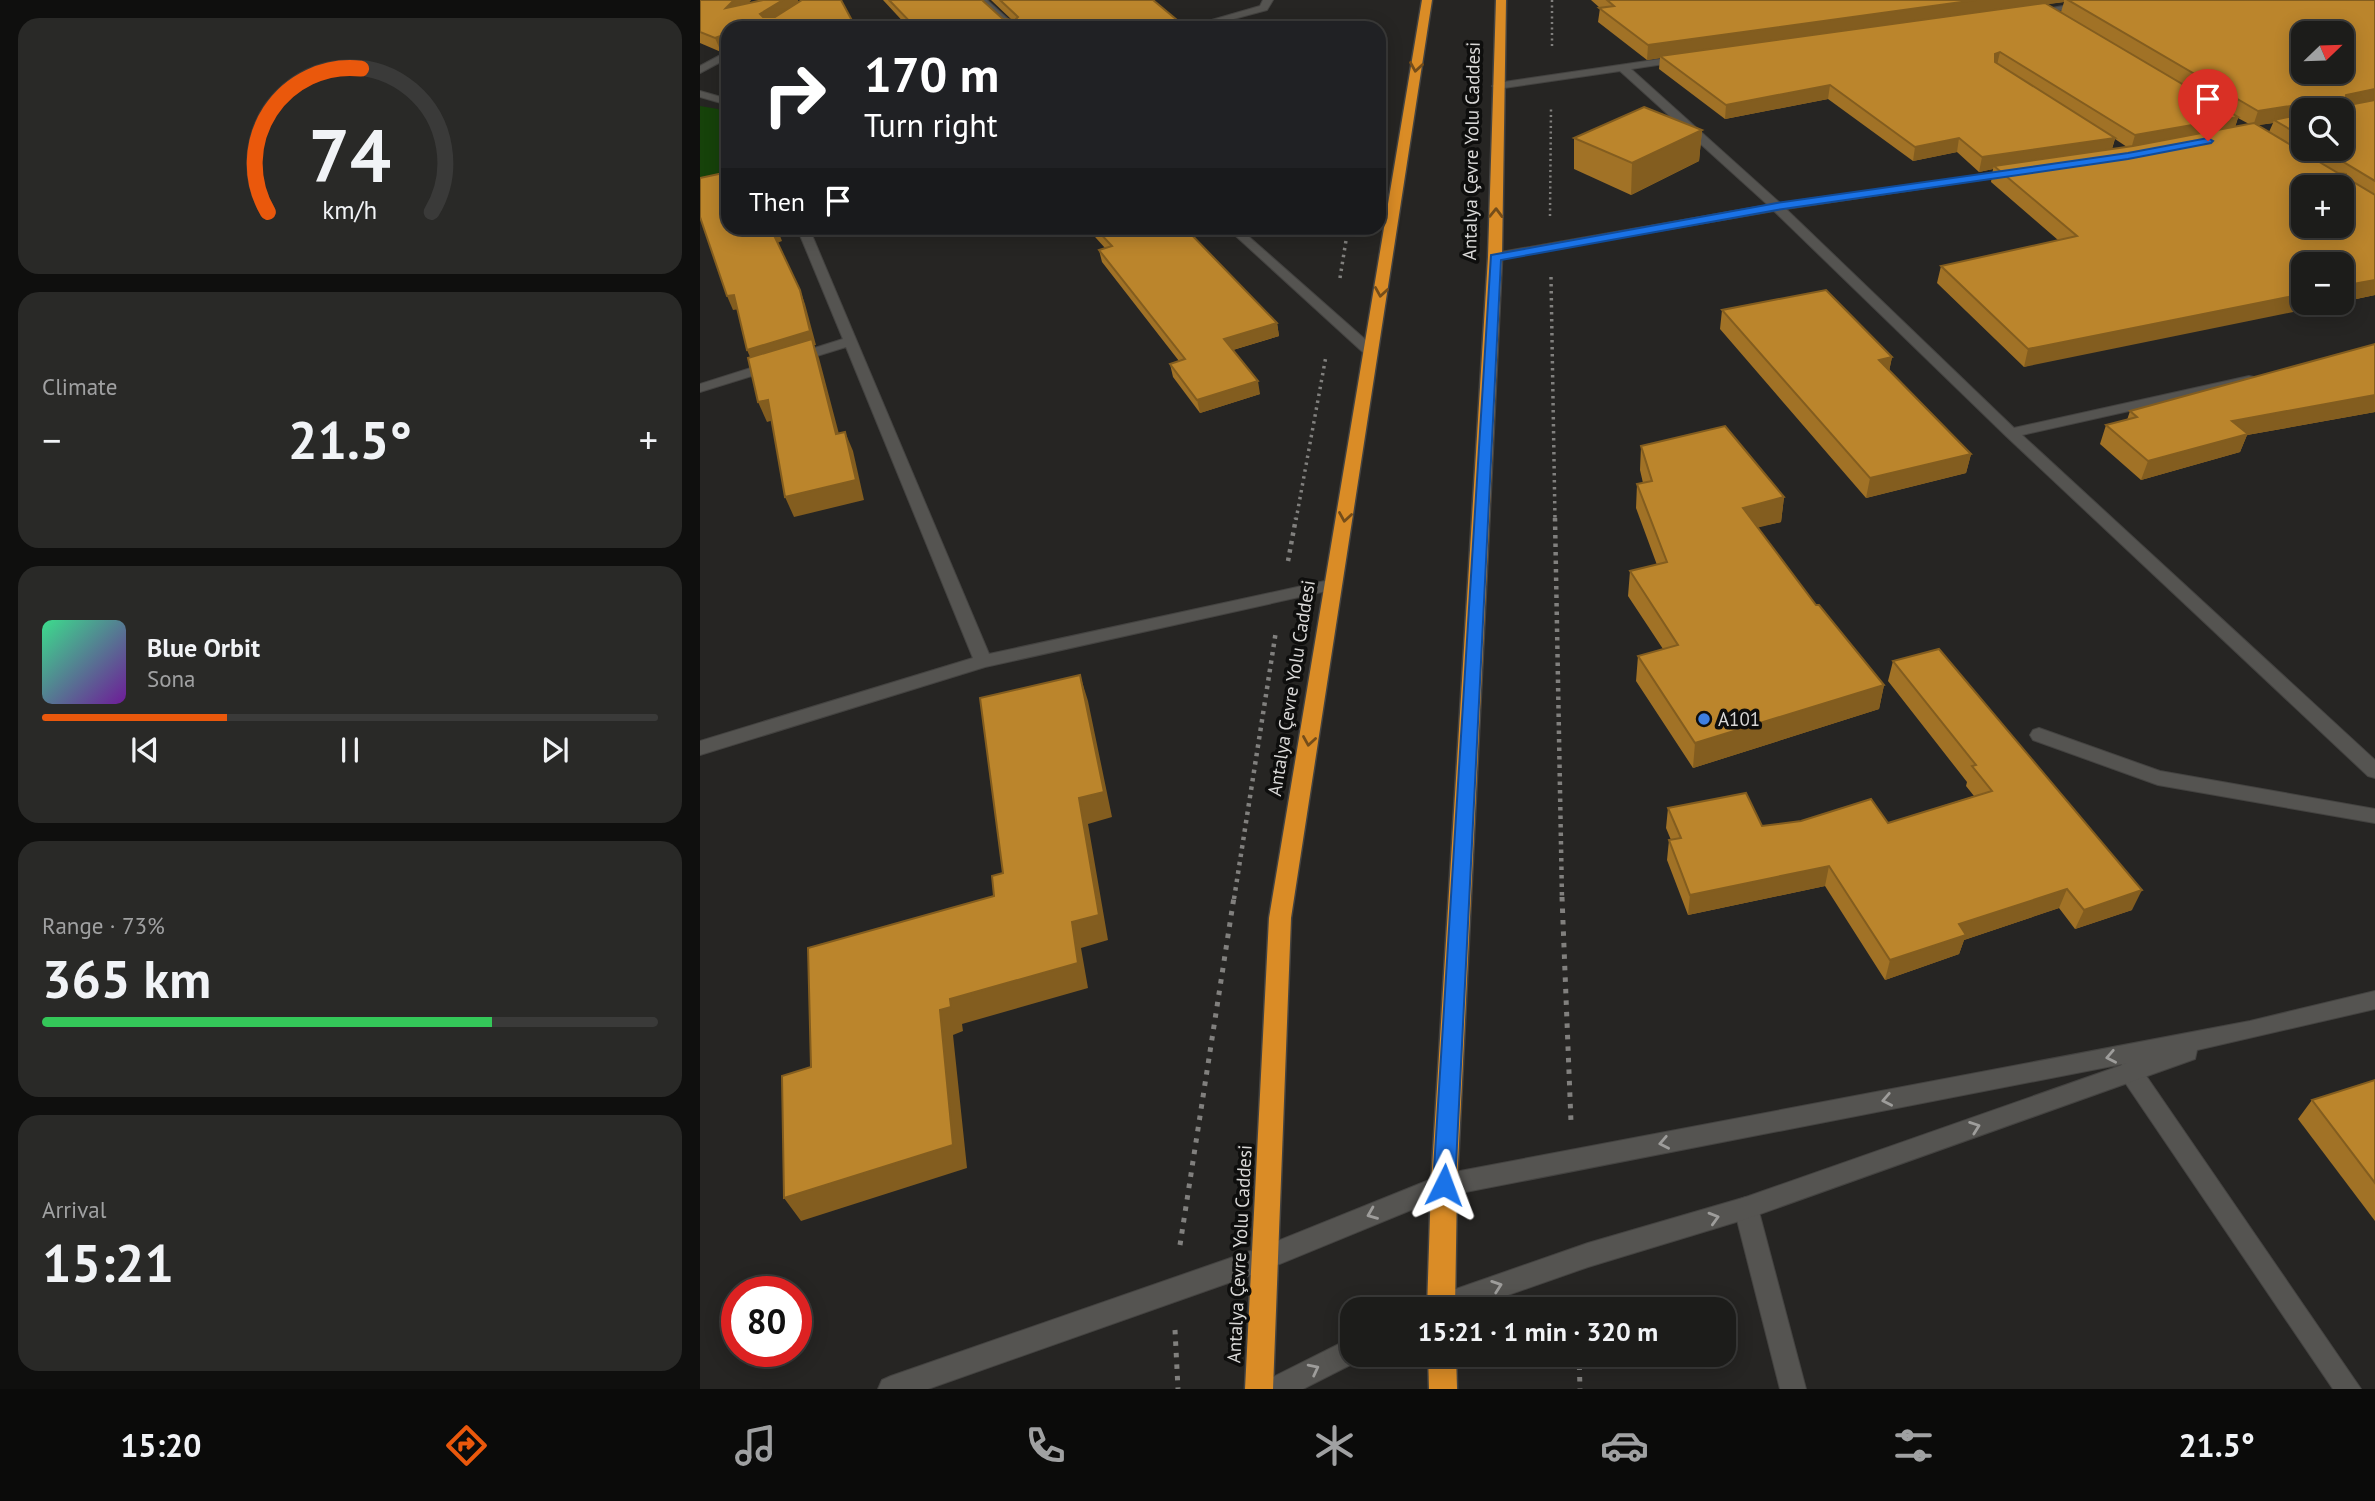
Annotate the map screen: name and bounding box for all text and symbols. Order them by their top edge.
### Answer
north arrow [2291,21,2354,84]
map controls [2291,21,2354,315]
street label: Antalya Çevre Yolu Caddesi [1457,41,1485,261]
text: 170 m [864,42,999,106]
icon: right [749,49,840,140]
one-way arrow [1409,61,1424,73]
pin [2178,69,2238,141]
icon: arrive [2189,80,2227,118]
button: search [2291,98,2354,161]
text: Turn right [864,104,998,146]
text: 74 [309,108,391,202]
button: + [2291,175,2354,238]
icon: arrive [819,182,857,220]
text: Then [749,185,805,218]
text: km/h [323,194,377,226]
one-way arrow [1488,207,1504,218]
button: − [2291,252,2354,315]
one-way arrow [1374,286,1389,298]
text: Climate [42,372,117,401]
text: 21.5° [288,406,412,473]
text: − [42,415,61,464]
text: + [639,415,658,464]
one-way arrow [1338,511,1353,523]
street label: Antalya Çevre Yolu Caddesi [1262,578,1320,798]
text: Blue Orbit [147,631,260,664]
text: Sona [147,664,196,693]
place label: A101 [1718,707,1760,731]
marker: A101 [1696,711,1712,727]
icon: previous [126,731,164,769]
icon: pause [331,731,369,769]
icon: next [536,731,574,769]
one-way arrow [1302,735,1317,747]
text: Range · 73% [42,911,165,940]
text: 365 km [42,945,211,1012]
one-way arrow [2105,1049,2117,1064]
one-way arrow [1881,1092,1893,1107]
one-way arrow [1968,1121,1980,1135]
one-way arrow [1658,1134,1670,1149]
street label: Antalya Çevre Yolu Caddesi [1221,1144,1257,1364]
position arrow [1407,1148,1481,1222]
text: Arrival [42,1195,106,1224]
one-way arrow [1367,1206,1379,1220]
one-way arrow [1708,1212,1720,1226]
text: 15:21 [42,1229,174,1296]
speed limit sign: 80 [721,1276,812,1367]
one-way arrow [1490,1280,1502,1294]
text: 15:21 · 1 min · 320 m [1418,1315,1658,1348]
one-way arrow [1307,1364,1320,1378]
icon: directions [442,1421,491,1470]
icon: music [731,1421,780,1470]
icon: phone [1021,1421,1070,1470]
icon: climate [1310,1421,1359,1470]
icon: car [1600,1421,1649,1470]
icon: filters [1889,1421,1938,1470]
text: 15:20 [120,1424,201,1466]
text: 21.5° [2178,1424,2255,1466]

